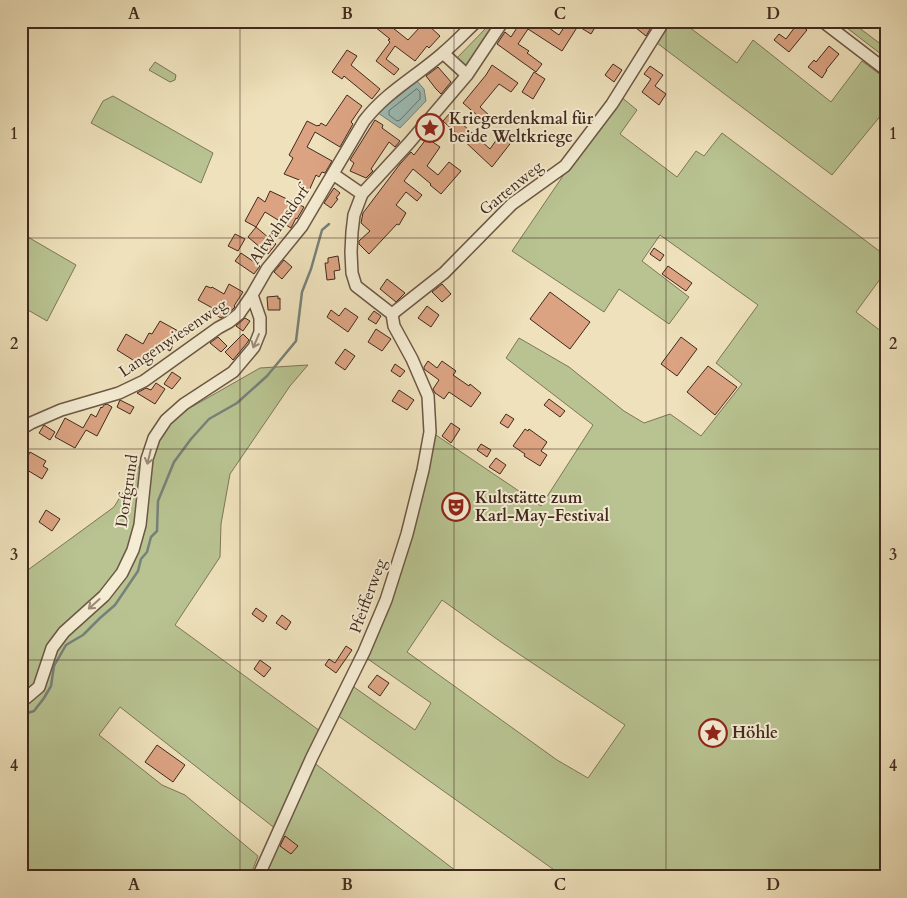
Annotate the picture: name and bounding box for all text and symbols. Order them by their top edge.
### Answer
text: A [128,3,140,25]
text: B [341,3,353,25]
text: C [554,3,566,25]
text: D [766,3,780,25]
place label: Kriegerdenkmal für beide Weltkriege [449,108,594,148]
place icon: Kriegerdenkmal für beide Weltkriege [415,113,445,143]
text: 1 [10,123,18,145]
text: 1 [889,123,897,145]
street label: Gartenweg [475,156,547,220]
street label: Altwahnsdorf [244,179,316,269]
street label: Langenwiesenweg [114,294,232,382]
text: 2 [10,333,18,355]
one-way arrow [250,333,260,348]
text: 2 [889,333,897,355]
one-way arrow [144,448,153,464]
street label: Dorfgrund [110,452,144,529]
place label: Kultstätte zum Karl-May-Festival [475,487,610,527]
theatre icon: Kultstätte zum Karl-May-Festival [441,492,471,522]
text: 3 [10,544,18,566]
text: 3 [889,544,897,566]
street label: Pfeifferweg [344,556,392,636]
one-way arrow [88,599,101,610]
place icon: Höhle [698,718,728,748]
place label: Höhle [732,722,778,744]
text: 4 [10,755,18,777]
text: 4 [889,755,897,777]
text: A [128,874,140,896]
text: B [341,874,353,896]
text: C [554,874,566,896]
text: D [766,874,780,896]

